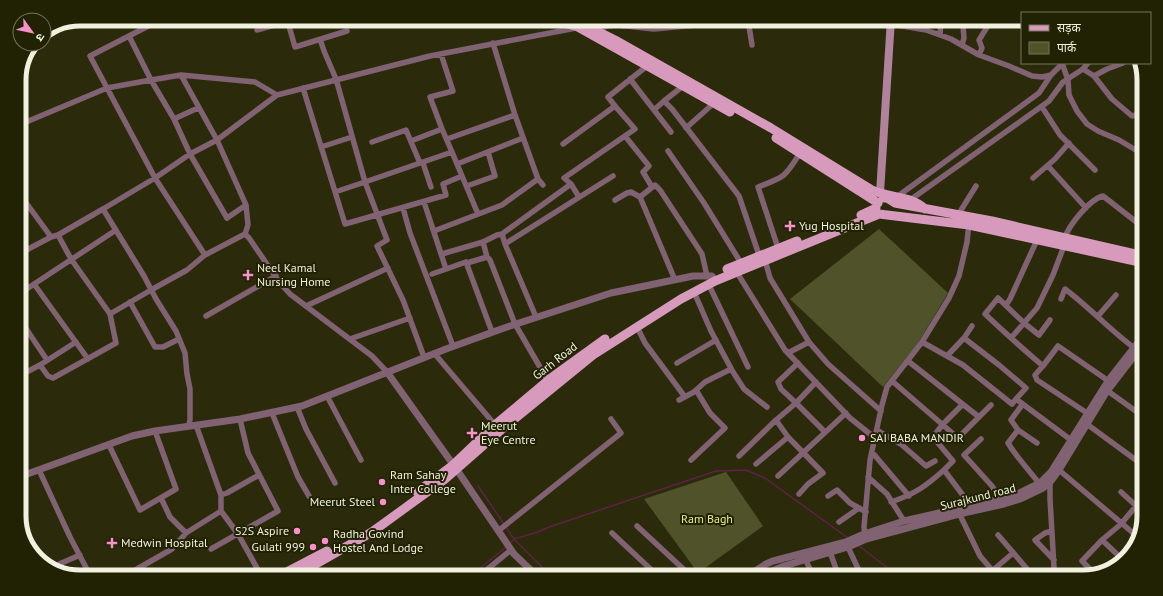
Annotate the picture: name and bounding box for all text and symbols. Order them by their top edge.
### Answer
north arrow [12,12,52,52]
legend [1021,12,1151,64]
text: सड़क [1057,20,1082,35]
text: उ [32,31,48,44]
text: पार्क [1057,40,1077,55]
place label: Yug Hospital [799,218,864,233]
marker: Yug Hospital [784,220,796,232]
place label: Neel Kamal Nursing Home [257,260,330,289]
marker: Neel Kamal Nursing Home [242,269,254,281]
street label: Garh Road [529,339,580,383]
place label: Meerut Eye Centre [481,418,536,447]
marker: Meerut Eye Centre [466,427,478,439]
place label: SAI BABA MANDIR [870,430,964,445]
marker: SAI BABA MANDIR [857,433,867,443]
place label: Ram Sahay Inter College [390,467,456,496]
marker: Ram Sahay Inter College [377,477,387,487]
street label: Surajkund road [938,480,1017,513]
place label: Meerut Steel [310,494,375,509]
marker: Meerut Steel [378,497,388,507]
park label: Ram Bagh [681,511,733,526]
place label: S2S Aspire [235,523,289,538]
marker: S2S Aspire [292,526,302,536]
place label: Radha Govind Hostel And Lodge [333,526,423,555]
place label: Medwin Hospital [121,535,208,550]
marker: Radha Govind Hostel And Lodge [320,536,330,546]
marker: Medwin Hospital [106,537,118,549]
place label: Gulati 999 [252,539,305,554]
marker: Gulati 999 [308,542,318,552]

